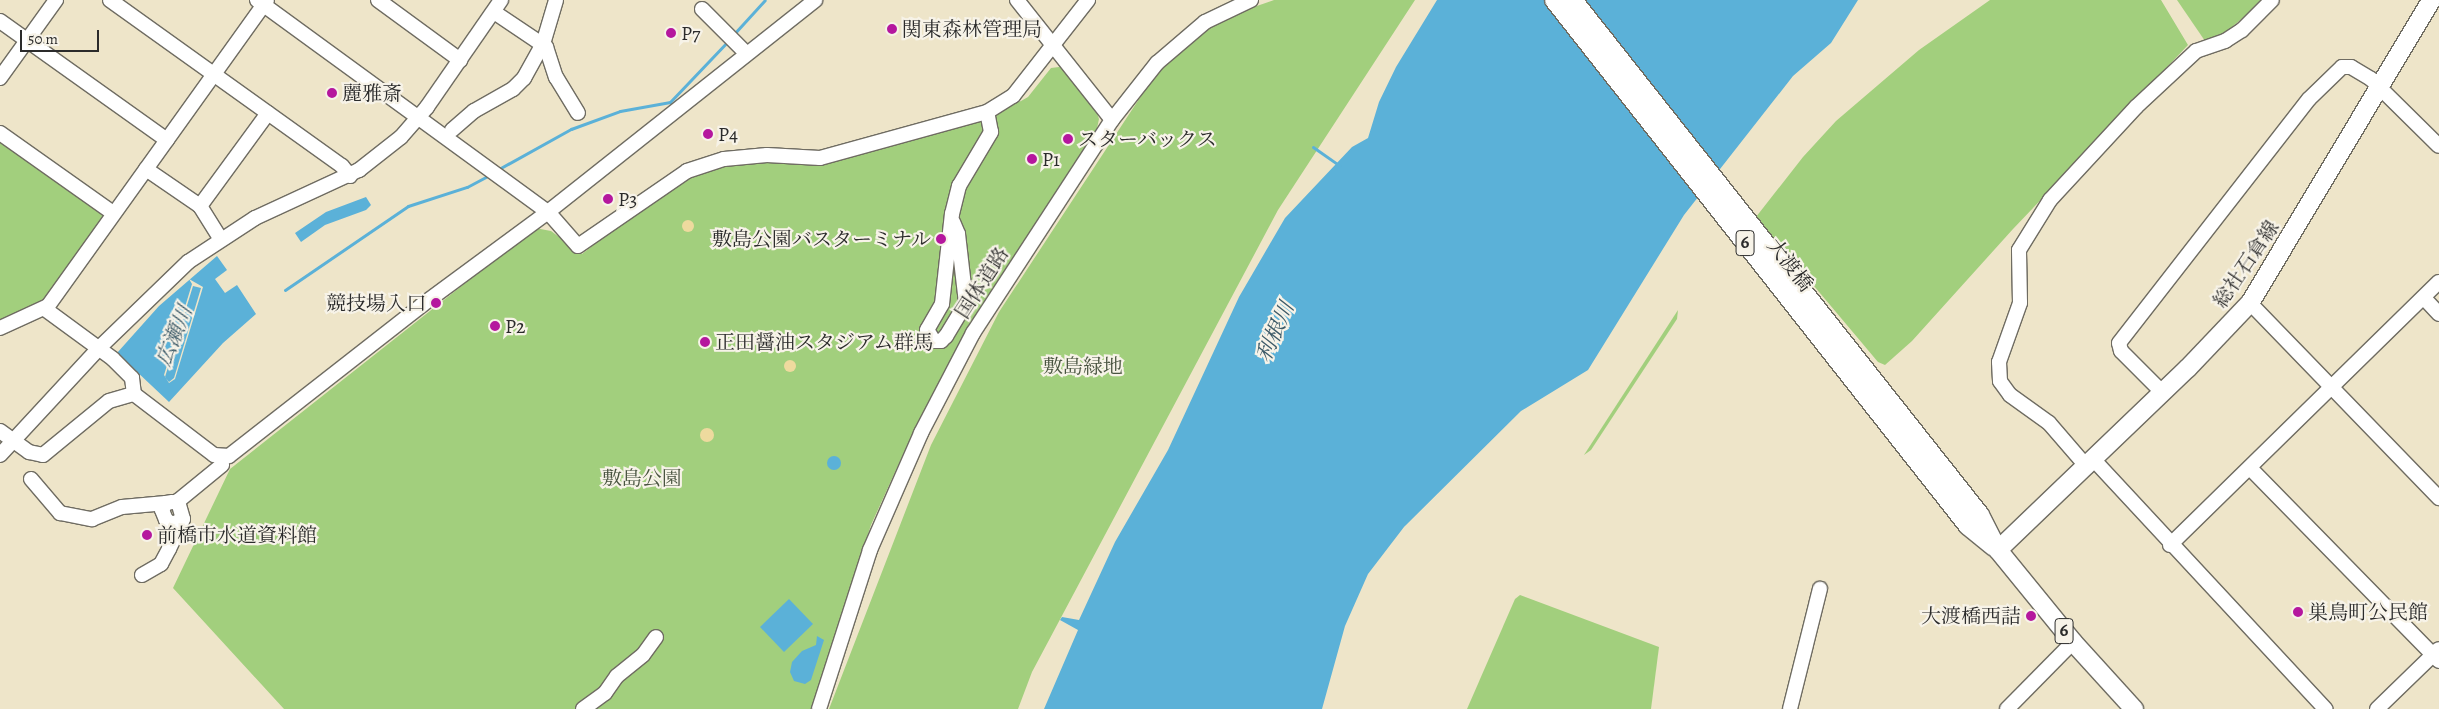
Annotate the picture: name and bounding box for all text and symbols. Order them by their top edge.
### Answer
place label: 関東森林管理局 [902,17,1042,41]
scale bar [22,20,101,52]
place label: P7 [681,21,700,45]
marker: 関東森林管理局 [886,23,898,35]
marker: P7 [665,27,677,39]
text: 50 m [28,29,58,49]
place label: 麗雅斎 [342,81,402,105]
marker: 麗雅斎 [326,87,338,99]
place label: P4 [718,122,738,146]
place label: スターバックス [1078,127,1218,151]
marker: P4 [702,128,714,140]
marker: スターバックス [1062,133,1074,145]
place label: P1 [1042,147,1060,171]
marker: P1 [1026,153,1038,165]
place label: P3 [618,187,637,211]
marker: P3 [602,193,614,205]
street label: 総社石倉線 [2208,216,2284,312]
place label: 敷島公園バスターミナル [711,227,931,251]
road number: 6 [1735,227,1755,260]
marker: 敷島公園バスターミナル [935,233,947,245]
street label: 大渡橋 [1762,234,1818,296]
street label: 国体道路 [950,243,1014,323]
place label: 競技場入口 [326,291,426,315]
marker: 競技場入口 [430,297,442,309]
water label: 利根川 [1251,298,1299,366]
water label: 広瀬川 [151,302,197,370]
place label: P2 [505,314,526,338]
marker: P2 [489,320,501,332]
place label: 正田醤油スタジアム群馬 [715,330,935,354]
marker: 正田醤油スタジアム群馬 [699,336,711,348]
park label: 敷島緑地 [1043,354,1123,378]
park label: 敷島公園 [602,466,682,490]
place label: 前橋市水道資料館 [157,523,317,547]
marker: 前橋市水道資料館 [141,529,153,541]
place label: 巣鳥町公民館 [2308,600,2428,624]
place label: 大渡橋西詰 [1921,604,2021,628]
marker: 巣鳥町公民館 [2292,606,2304,618]
marker: 大渡橋西詰 [2025,610,2037,622]
road number: 6 [2054,614,2074,648]

